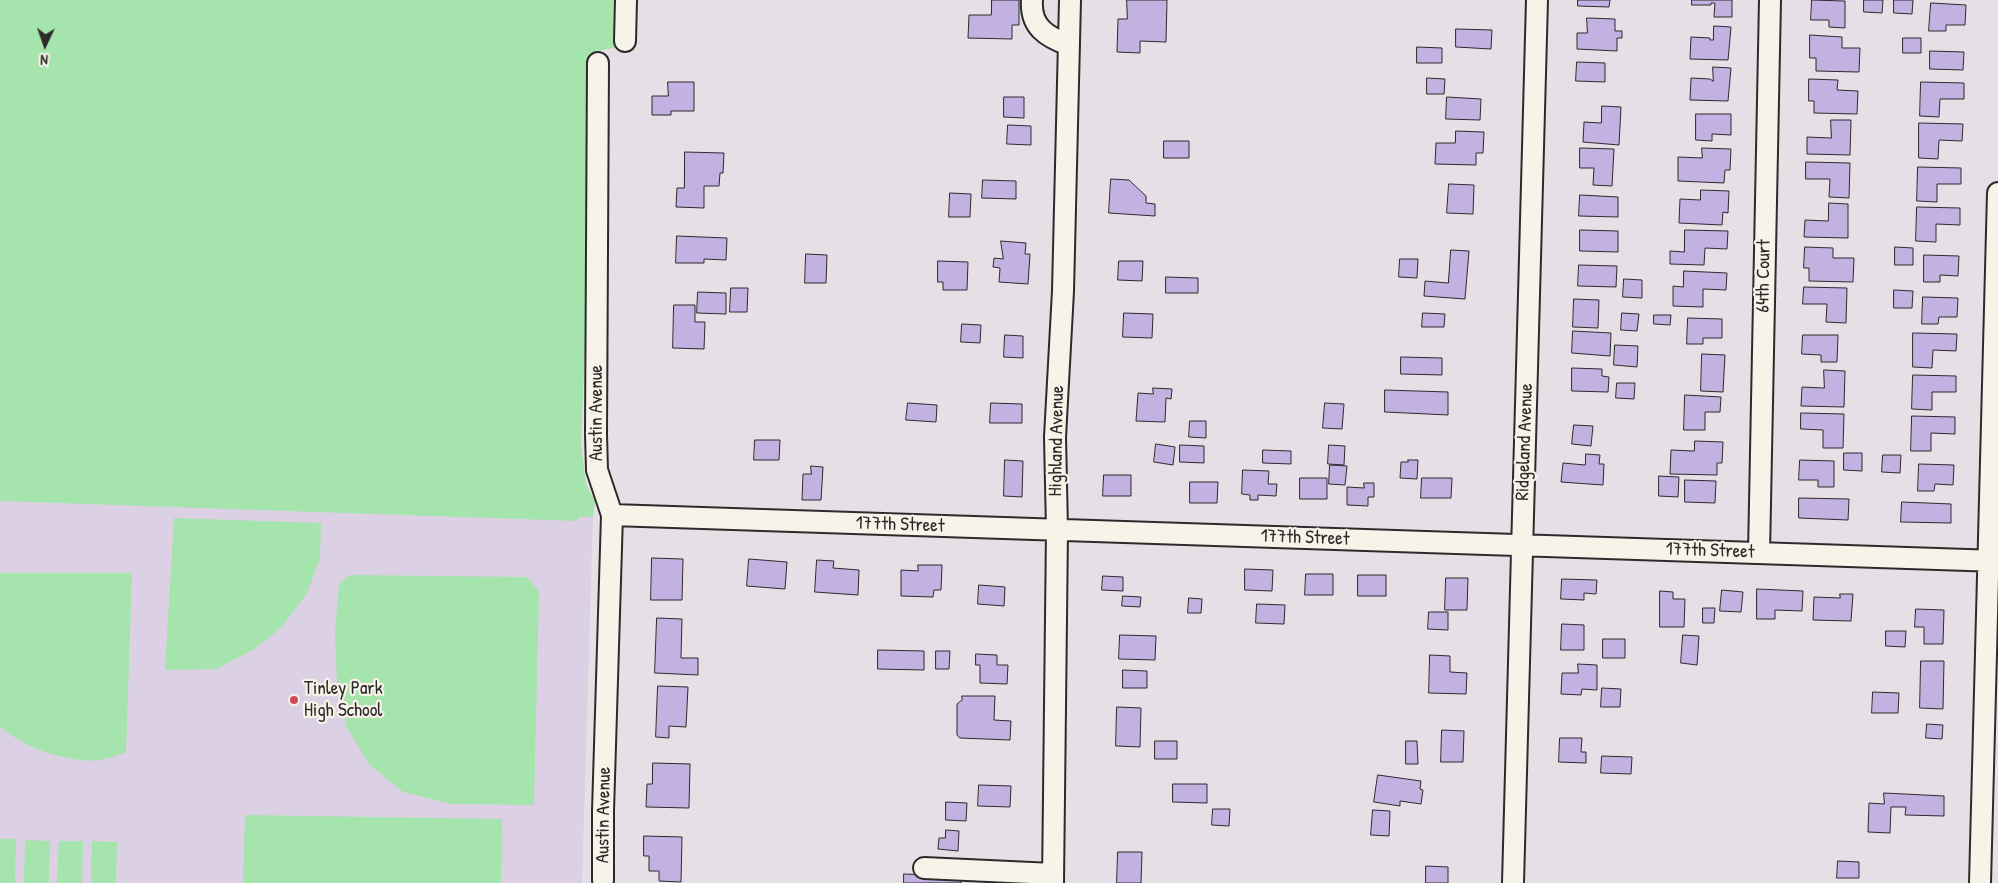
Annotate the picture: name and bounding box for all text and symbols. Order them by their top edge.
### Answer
north arrow [20,20,70,70]
text: N [40,51,48,70]
street label: 64th Court [1752,239,1776,313]
street label: Austin Avenue [586,365,608,461]
street label: Ridgeland Avenue [1512,383,1538,501]
street label: Highland Avenue [1045,385,1069,497]
street label: 177th Street [855,512,945,538]
street label: 177th Street [1260,525,1350,551]
street label: 177th Street [1665,538,1755,564]
place label: Tinley Park High School [304,678,383,722]
marker: Tinley Park High School [288,694,300,706]
street label: Austin Avenue [592,767,616,863]

